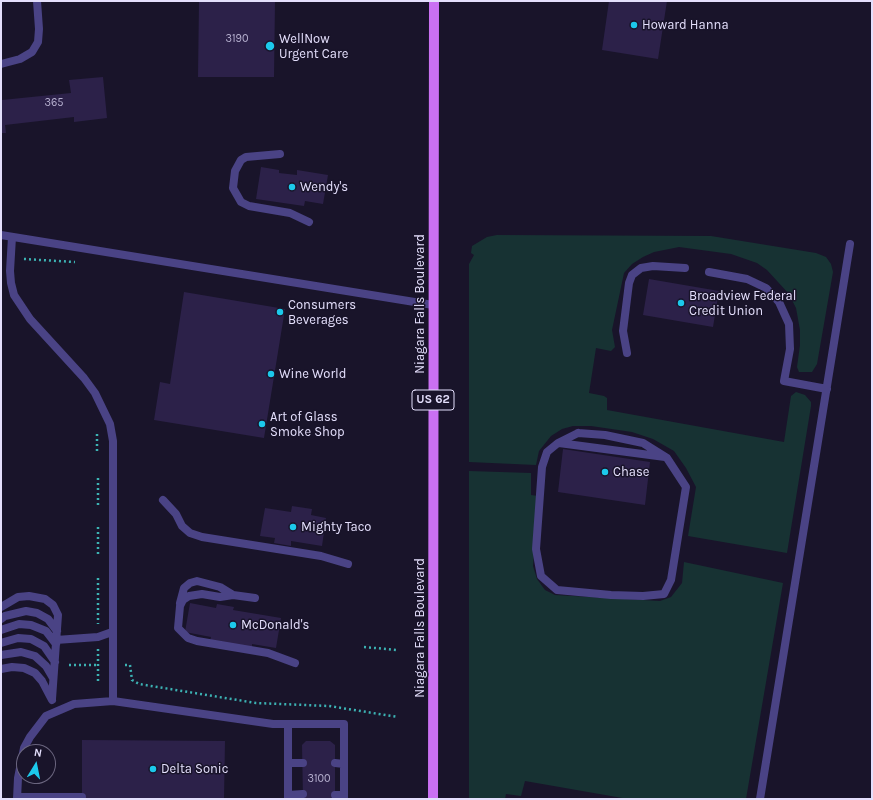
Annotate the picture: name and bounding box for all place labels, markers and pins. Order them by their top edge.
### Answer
place label: Howard Hanna [642,17,729,33]
marker: Howard Hanna [629,20,639,30]
place label: WellNow Urgent Care [279,31,348,62]
marker: WellNow Urgent Care [264,40,276,52]
place label: Wendy's [300,179,348,195]
marker: Wendy's [287,182,297,192]
place label: Broadview Federal Credit Union [689,288,796,319]
place label: Consumers Beverages [288,297,356,328]
marker: Broadview Federal Credit Union [676,298,686,308]
marker: Consumers Beverages [275,307,285,317]
place label: Wine World [279,366,346,382]
marker: Wine World [266,369,276,379]
place label: Art of Glass Smoke Shop [270,409,345,440]
marker: Art of Glass Smoke Shop [257,419,267,429]
place label: Chase [613,464,649,480]
marker: Chase [600,467,610,477]
place label: Mighty Taco [301,519,371,535]
marker: Mighty Taco [288,522,298,532]
place label: McDonald's [241,617,309,633]
marker: McDonald's [228,620,238,630]
place label: Delta Sonic [161,761,228,777]
marker: Delta Sonic [148,764,158,774]

